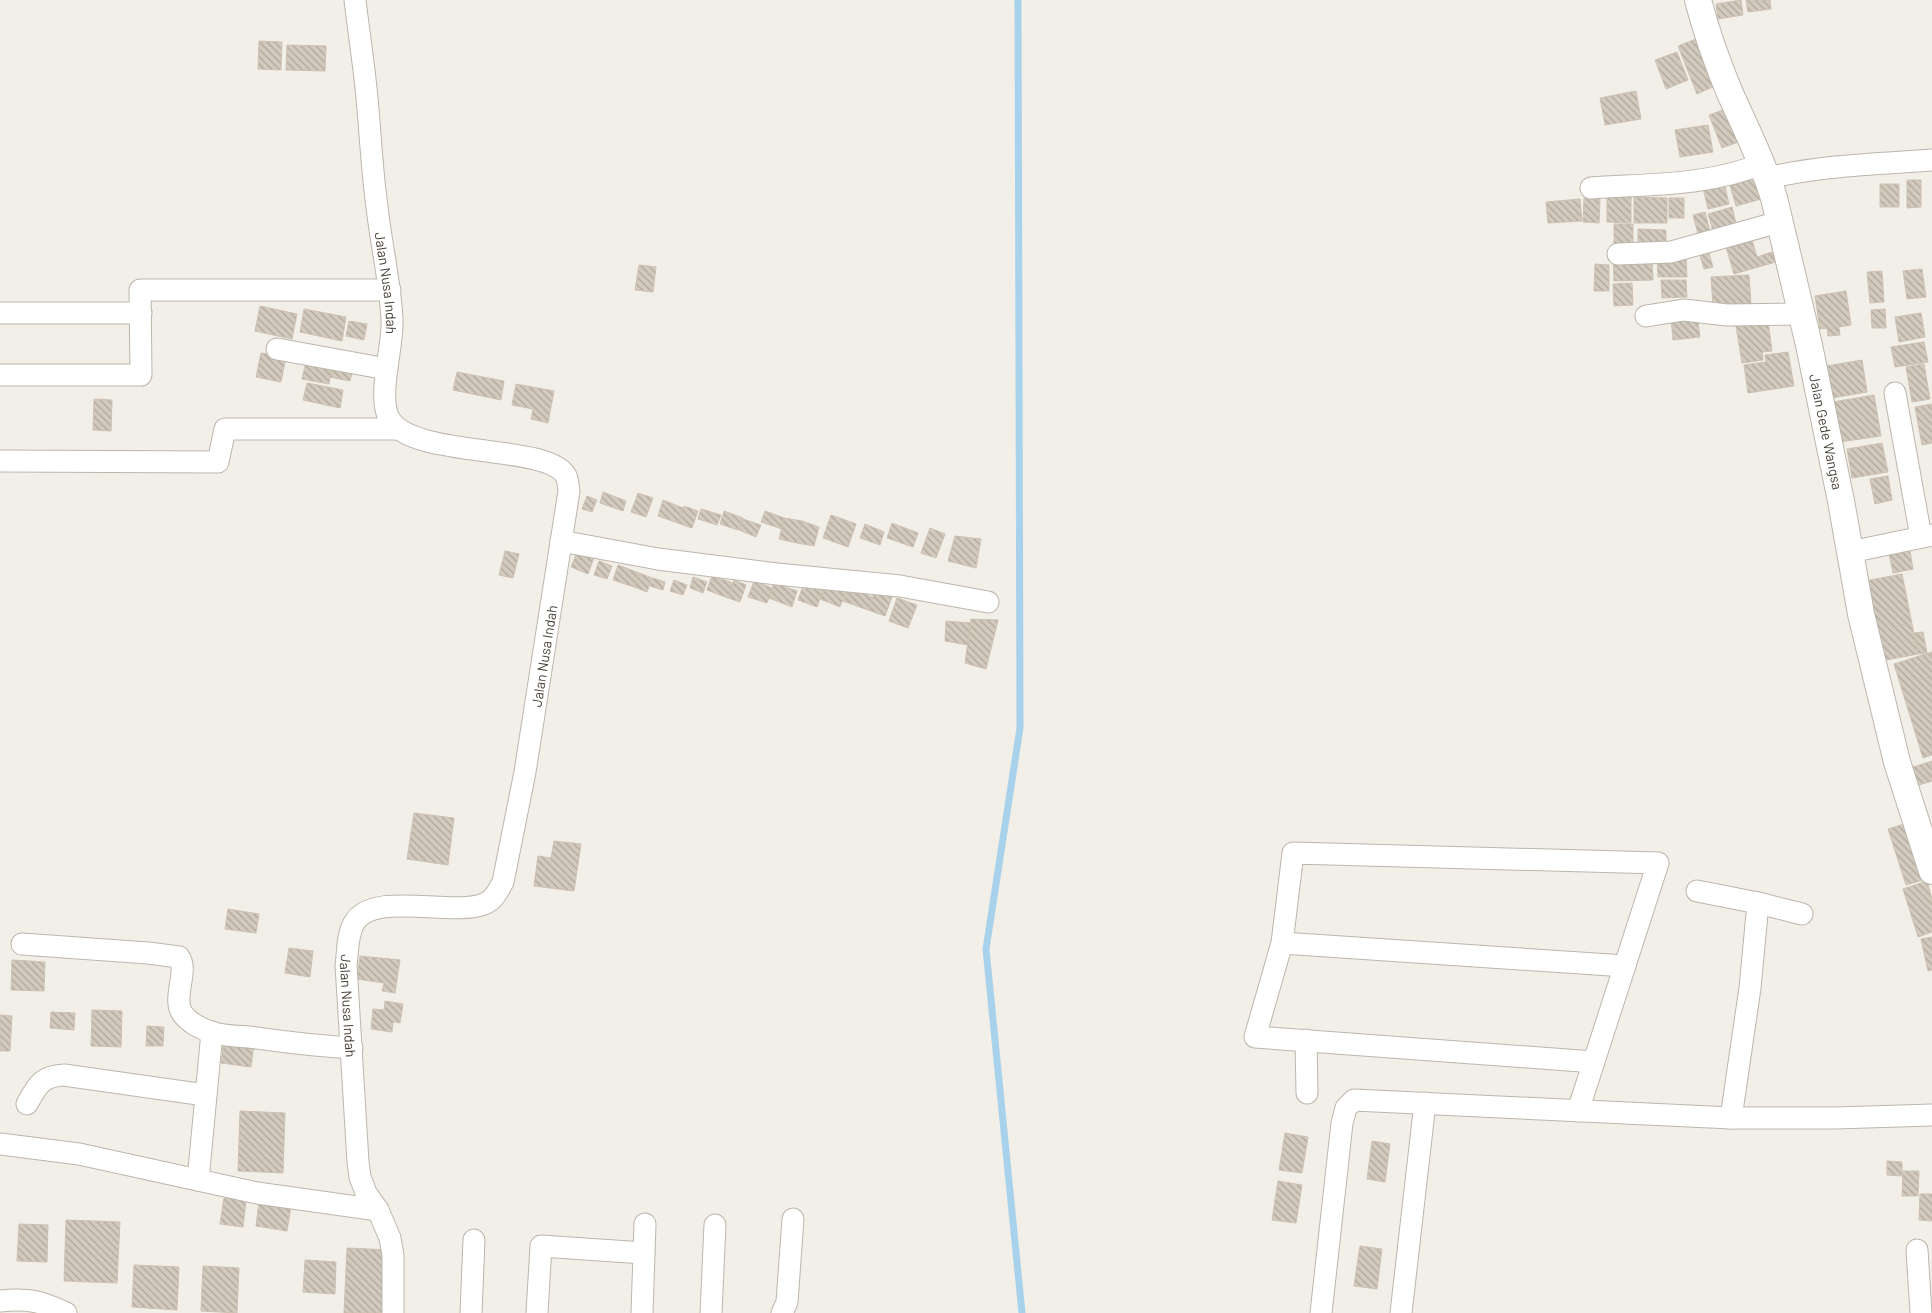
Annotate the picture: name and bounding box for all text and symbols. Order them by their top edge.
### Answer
street label: Jalan Nusa Indah [372,231,401,335]
street label: Jalan Gede Wangsa [1807,372,1847,491]
street label: Jalan Nusa Indah [528,604,560,708]
street label: Jalan Nusa Indah [337,954,360,1058]

